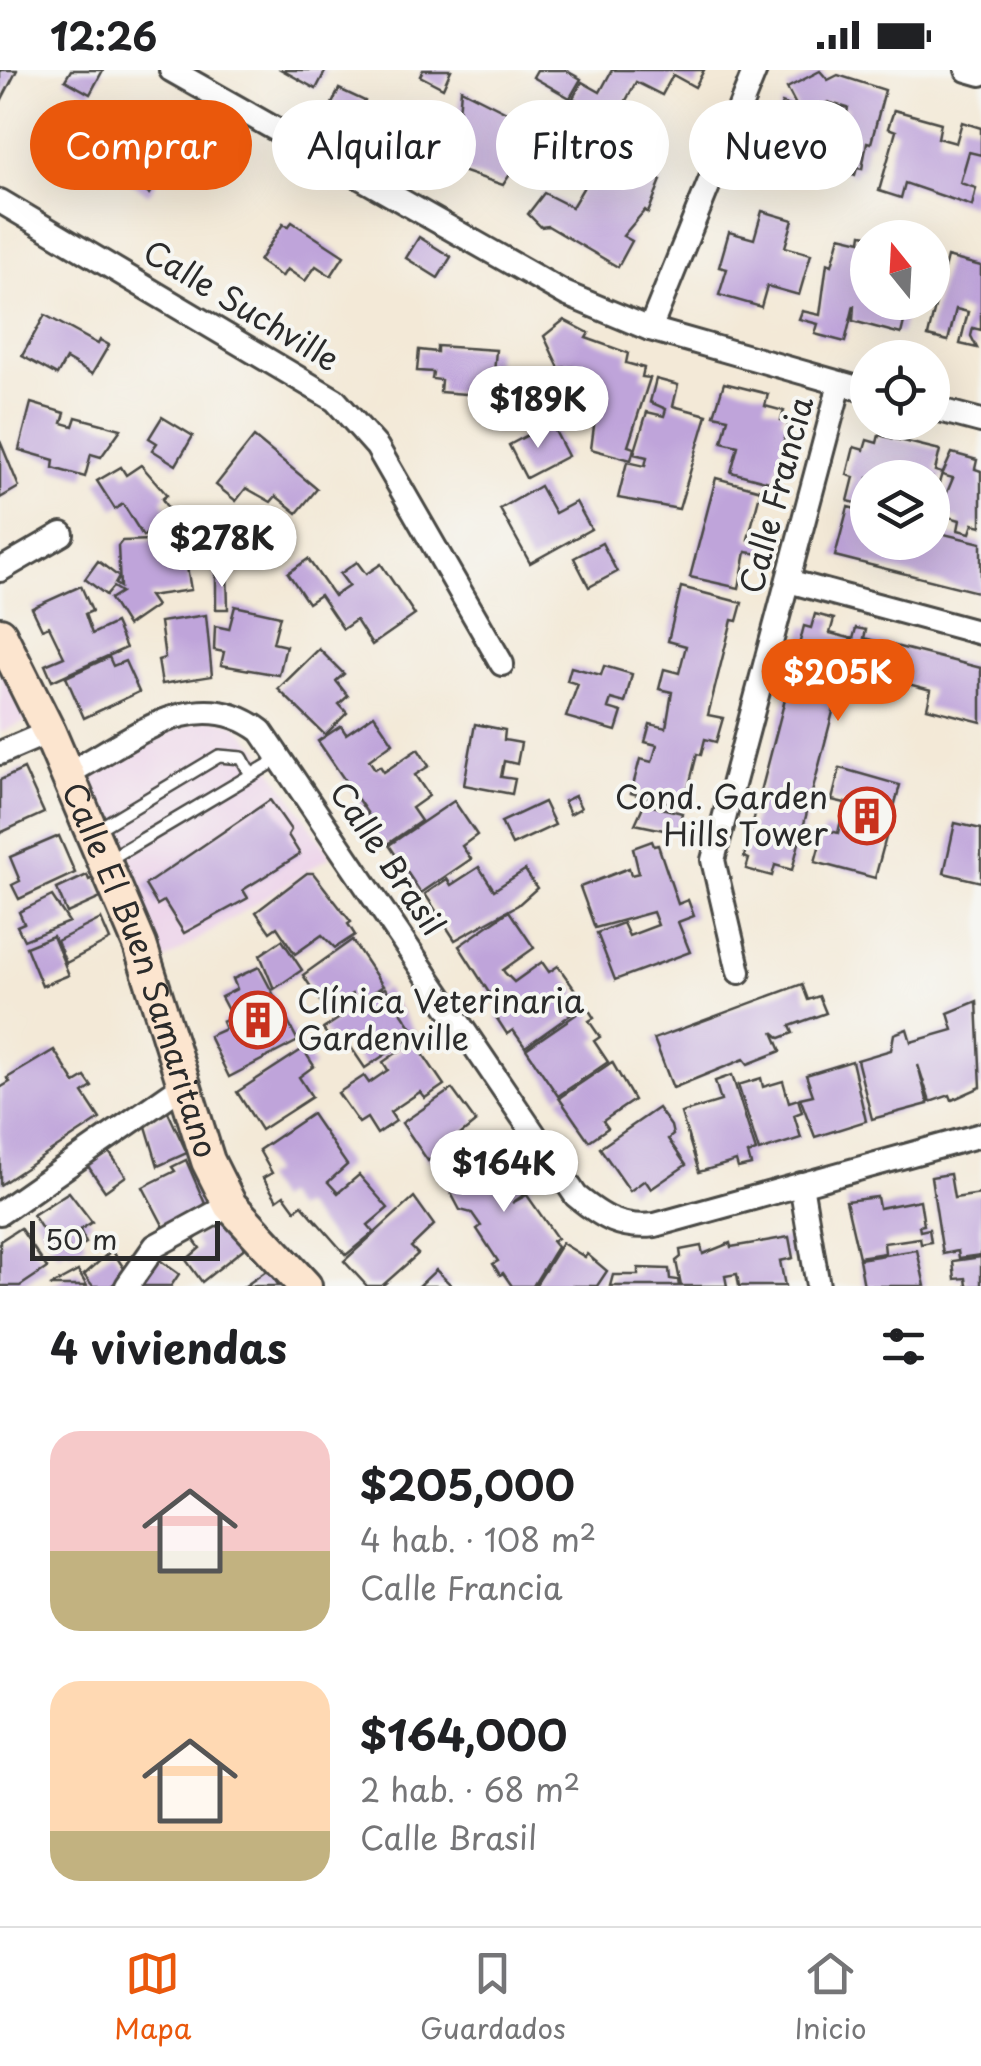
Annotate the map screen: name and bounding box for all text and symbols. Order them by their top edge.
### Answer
text: 12:26 [50,7,157,64]
chip: Comprar [30,100,252,190]
chip: Alquilar [272,100,476,190]
chip: Filtros [496,100,669,190]
chip: Nuevo [689,100,863,190]
north arrow [850,220,950,320]
map controls [850,220,950,560]
street label: Calle Suchville [135,227,349,382]
button: locate [850,340,950,440]
pin: $189K [468,366,608,451]
text: $189K [489,374,587,422]
street label: Calle Francia [726,390,825,599]
button: layers [850,460,950,560]
pin: $278K [152,505,292,590]
text: $278K [170,513,274,561]
pin: $205K [768,639,908,724]
text: $205K [784,647,892,695]
street label: Calle Brasil [319,771,458,945]
place label: Cond. Garden Hills Tower [615,772,828,857]
street label: Calle El Buen Samaritano [51,774,231,1163]
building icon: Cond. Garden Hills Tower [837,786,897,846]
place label: Clínica Veterinaria Gardenville [297,976,585,1061]
building icon: Clínica Veterinaria Gardenville [228,990,288,1050]
pin: $164K [434,1130,574,1215]
text: $164K [452,1138,556,1186]
scale bar [30,1216,220,1260]
text: 50 m [45,1217,118,1260]
text: 4 viviendas [50,1315,287,1378]
icon: filters [876,1319,931,1374]
text: $205,000 [360,1452,575,1515]
icon: home [130,1471,250,1591]
text: 4 hab. · 108 m² [360,1515,596,1563]
text: Calle Francia [360,1563,563,1611]
text: $164,000 [360,1702,567,1765]
icon: home [130,1721,250,1841]
text: 2 hab. · 68 m² [360,1765,580,1813]
text: Calle Brasil [360,1813,537,1861]
tab: Mapa [114,1946,191,2049]
tab: Guardados [420,1946,566,2049]
tab: Inicio [794,1946,867,2049]

